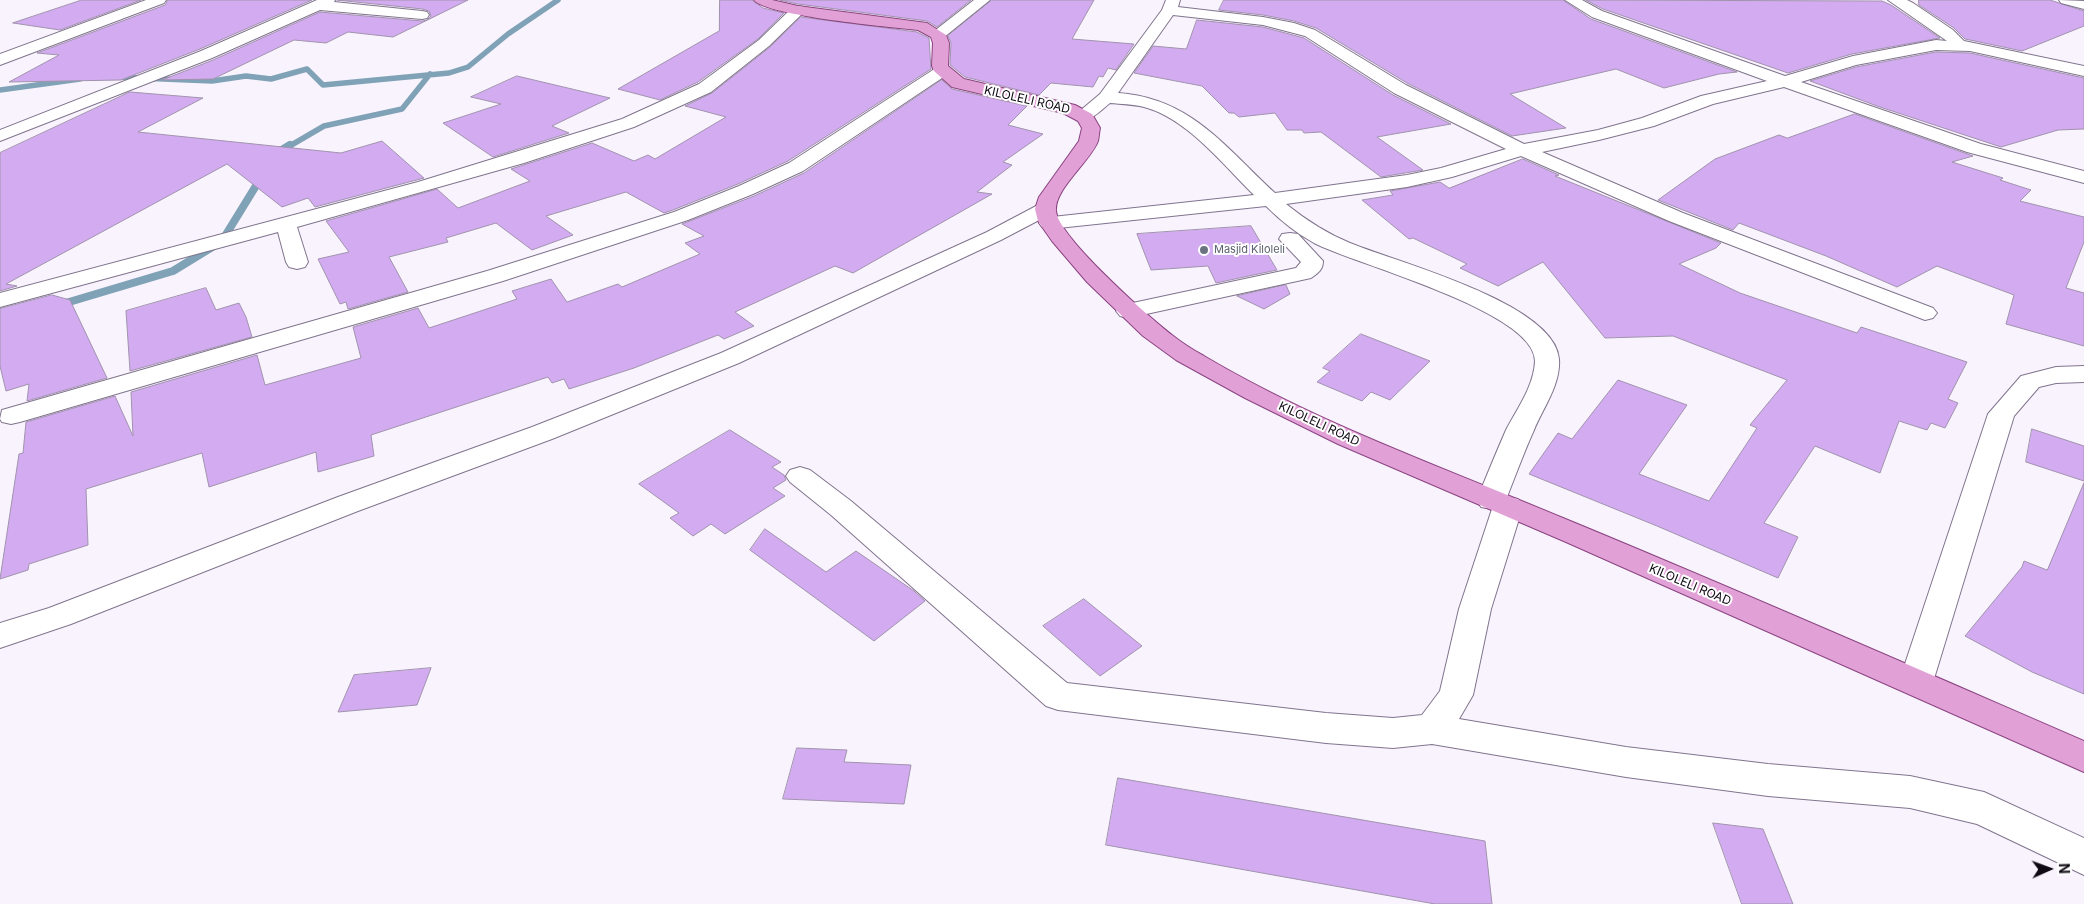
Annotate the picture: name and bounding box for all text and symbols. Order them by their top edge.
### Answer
street label: KILOLELI ROAD [983,83,1071,117]
place label: Masjid Kiloleli [1214,243,1285,257]
marker: Masjid Kiloleli [1198,244,1210,256]
street label: KILOLELI ROAD [1276,399,1362,449]
street label: KILOLELI ROAD [1647,561,1733,609]
north arrow [2024,844,2074,894]
text: N [2056,863,2073,874]

